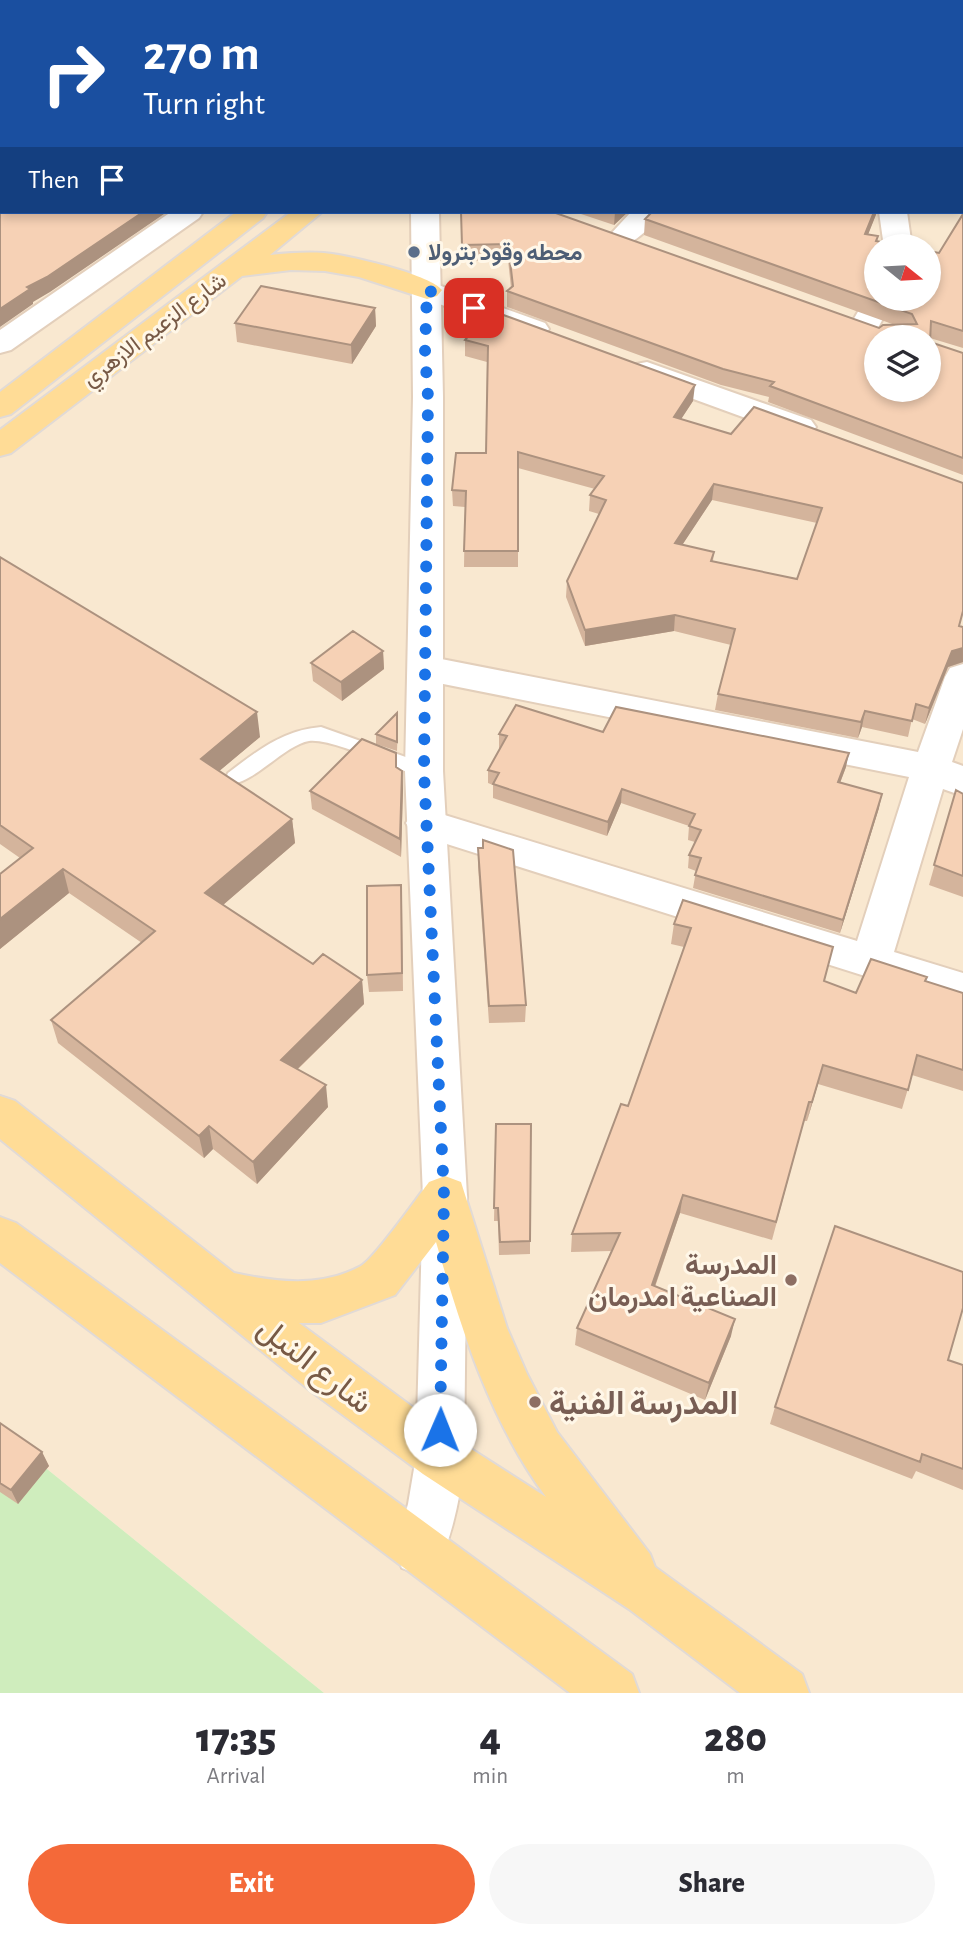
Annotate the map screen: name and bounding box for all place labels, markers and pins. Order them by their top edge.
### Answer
place label: محطه وقود بترولا [428,242,582,267]
marker: محطه وقود بترولا [406,244,422,260]
pin [444,278,504,338]
place label: المدرسة الصناعية امدرمان [588,1252,777,1314]
marker: المدرسة الصناعية امدرمان [783,1272,799,1288]
place label: المدرسة الفنية [549,1388,738,1423]
marker: المدرسة الفنية [527,1394,543,1410]

